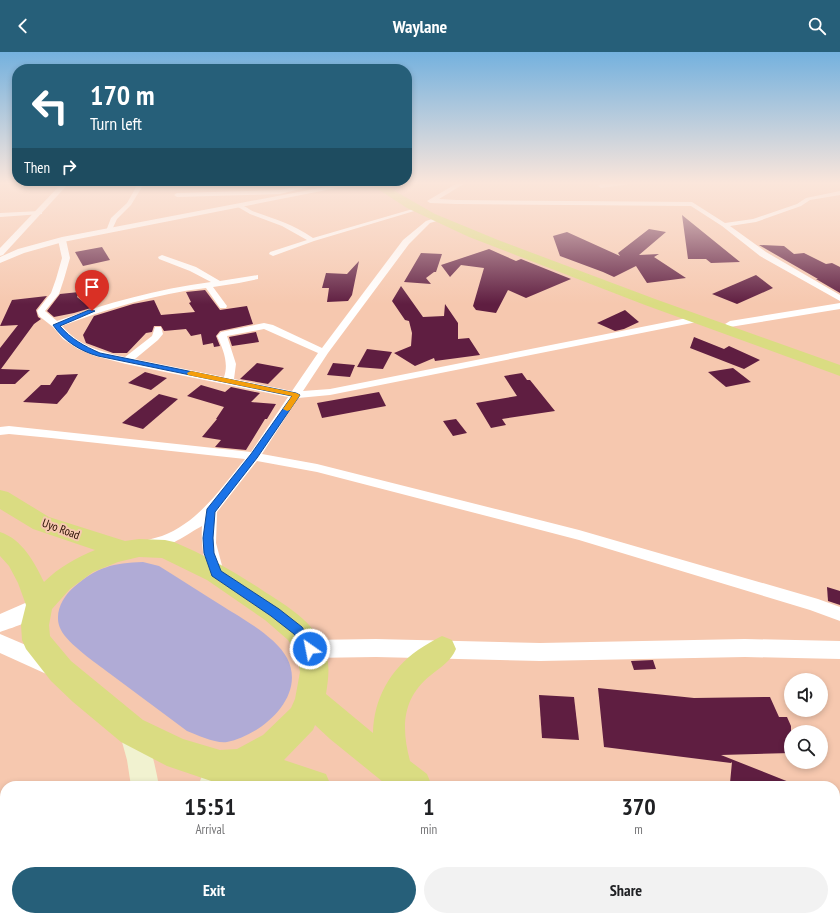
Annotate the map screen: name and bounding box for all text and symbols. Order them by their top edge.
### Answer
icon: back [12,15,34,37]
text: Waylane [393,15,447,38]
icon: search [806,15,828,37]
text: 170 m [90,76,154,113]
icon: left [24,80,76,132]
text: Turn left [90,112,142,135]
icon: right [58,156,80,178]
text: Then [24,158,50,177]
pin [75,270,109,311]
icon: arrive [81,276,103,298]
street label: Uyo Road [40,515,82,542]
position arrow [289,628,331,670]
map controls [784,673,828,769]
button: sound [784,673,828,717]
button: search [784,725,828,769]
text: 15:51 [184,791,236,822]
text: 1 [423,791,434,822]
text: 370 [621,791,656,822]
text: Arrival [195,821,225,838]
text: min [420,821,437,838]
text: m [634,821,643,838]
button: Exit [12,867,416,913]
button: Share [424,867,828,913]

